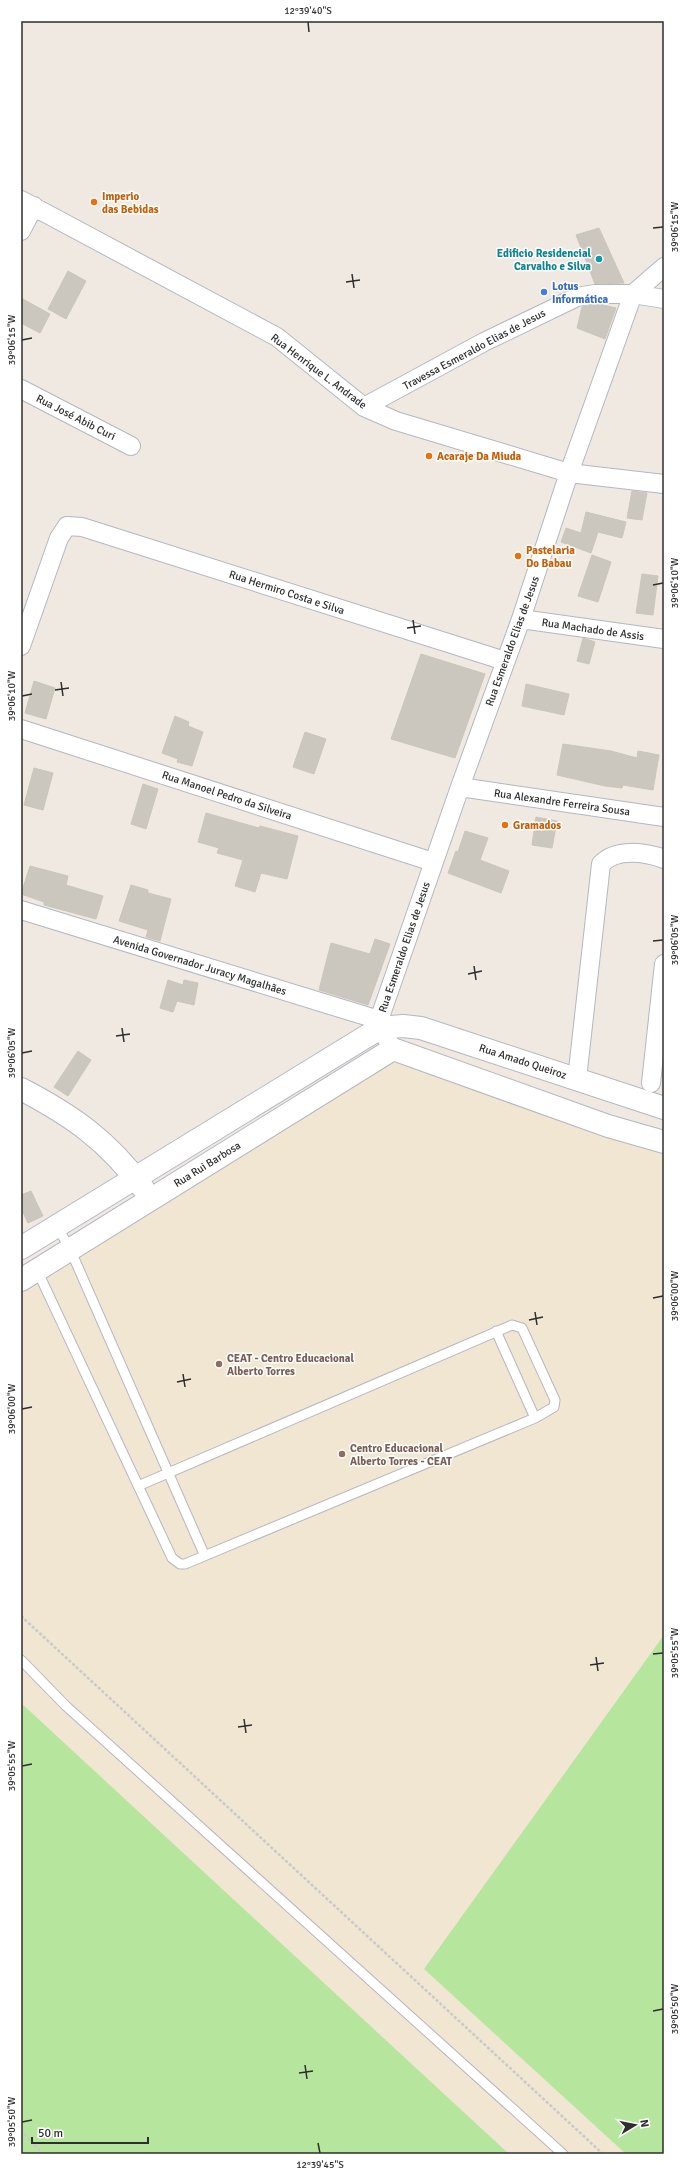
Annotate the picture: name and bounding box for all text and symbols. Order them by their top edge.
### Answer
text: 12°39'40"S [284,5,332,17]
place label: Imperio das Bebidas [102,190,159,216]
marker: Imperio das Bebidas [89,197,99,207]
text: 39°06'15"W [669,201,681,252]
place label: Edificio Residencial Carvalho e Silva [497,247,592,273]
marker: Edificio Residencial Carvalho e Silva [594,254,604,264]
place label: Lotus Informática [552,280,609,306]
marker: Lotus Informática [539,287,549,297]
street label: Travessa Esmeraldo Elias de Jesus [401,306,548,393]
text: 39°06'15"W [6,314,18,365]
street label: Rua Henrique L. Andrade [268,331,369,412]
street label: Rua José Abib Curi [34,392,118,443]
place label: Acaraje Da Miuda [437,450,522,463]
marker: Acaraje Da Miuda [424,451,434,461]
place label: Pastelaria Do Babau [526,544,575,570]
marker: Pastelaria Do Babau [513,551,523,561]
text: 39°06'10"W [669,557,681,608]
street label: Rua Hermiro Costa e Silva [227,568,347,617]
street label: Rua Esmeraldo Elias de Jesus [483,574,542,708]
street label: Rua Machado de Assis [541,616,645,643]
text: 39°06'10"W [6,670,18,721]
street label: Rua Manoel Pedro da Silveira [160,768,294,823]
street label: Rua Alexandre Ferreira Sousa [493,787,631,819]
place label: Gramados [513,819,561,832]
marker: Gramados [500,820,510,830]
street label: Rua Esmeraldo Elias de Jesus [376,880,433,1014]
text: 39°06'05"W [669,914,681,965]
street label: Avenida Governador Juracy Magalhães [112,933,288,998]
text: 39°06'05"W [6,1027,18,1078]
street label: Rua Amado Queiroz [477,1041,568,1082]
street label: Rua Rui Barbosa [171,1138,243,1190]
text: 39°06'00"W [669,1270,681,1321]
place label: CEAT - Centro Educacional Alberto Torres [227,1352,355,1378]
marker: CEAT - Centro Educacional Alberto Torres [214,1359,224,1369]
text: 39°06'00"W [6,1383,18,1434]
place label: Centro Educacional Alberto Torres - CEAT [350,1442,452,1468]
marker: Centro Educacional Alberto Torres - CEAT [337,1449,347,1459]
text: 39°05'55"W [669,1627,681,1678]
text: 39°05'55"W [6,1740,18,1791]
text: 39°05'50"W [669,1983,681,2034]
text: 39°05'50"W [6,2096,18,2147]
north arrow [615,2105,655,2145]
text: N [637,2118,651,2128]
scale bar [32,2119,148,2145]
text: 50 m [38,2126,63,2141]
text: 12°39'45"S [296,2159,344,2171]

